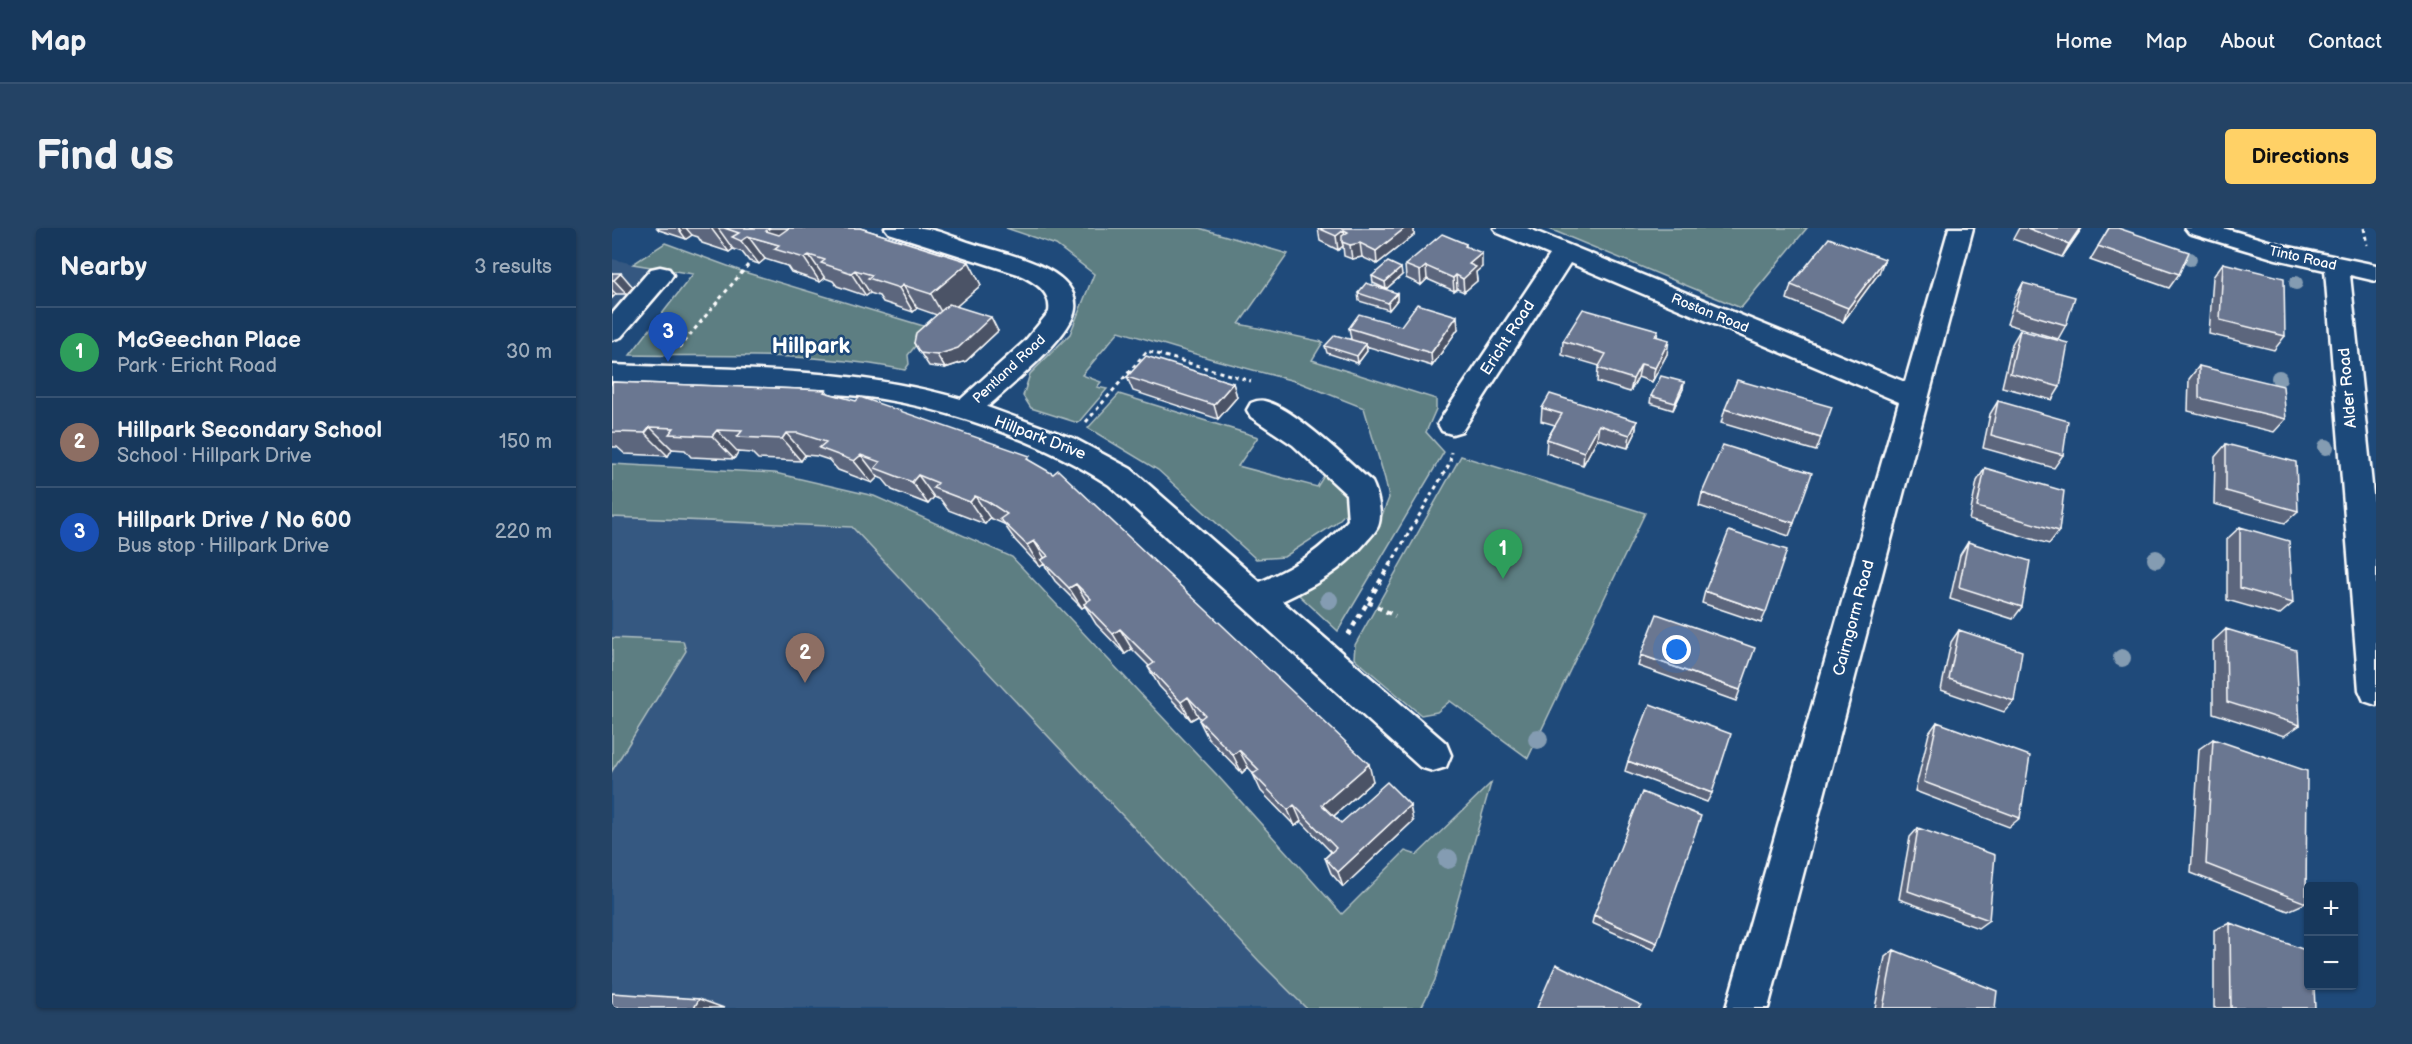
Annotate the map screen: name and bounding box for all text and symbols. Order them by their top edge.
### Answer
text: Map [30,25,86,58]
text: Home [2055,29,2112,54]
text: Map [2145,29,2187,54]
text: About [2220,29,2275,54]
text: Contact [2308,29,2382,54]
button: Directions [2225,129,2376,184]
text: Find us [36,131,174,182]
street label: Tinto Road [2268,242,2338,274]
text: Nearby [60,252,147,283]
text: 3 results [474,255,552,279]
street label: Rostan Road [1669,290,1751,336]
street label: Ericht Road [1477,297,1539,379]
pin: 3 [648,312,688,362]
text: McGeechan Place [117,327,301,354]
street label: Pentland Road [969,331,1049,407]
district label: Hillpark [772,333,851,360]
text: 1 [75,340,84,364]
text: 30 m [506,340,552,364]
street label: Alder Road [2335,347,2361,429]
text: Park · Ericht Road [117,354,277,378]
street label: Hillpark Drive [992,412,1089,464]
text: Hillpark Secondary School [117,417,382,444]
text: 2 [74,430,85,454]
text: 150 m [499,430,552,454]
text: School · Hillpark Drive [117,444,312,468]
text: Hillpark Drive / No 600 [117,507,352,534]
text: 3 [74,520,85,544]
text: 220 m [495,520,552,544]
pin: 1 [1484,530,1522,579]
text: Bus stop · Hillpark Drive [117,534,329,558]
street label: Cairngorm Road [1829,558,1879,678]
pin: 2 [786,634,824,683]
your location [1662,635,1691,664]
map controls [2304,882,2358,990]
button: + [2304,882,2358,936]
button: − [2304,936,2358,990]

